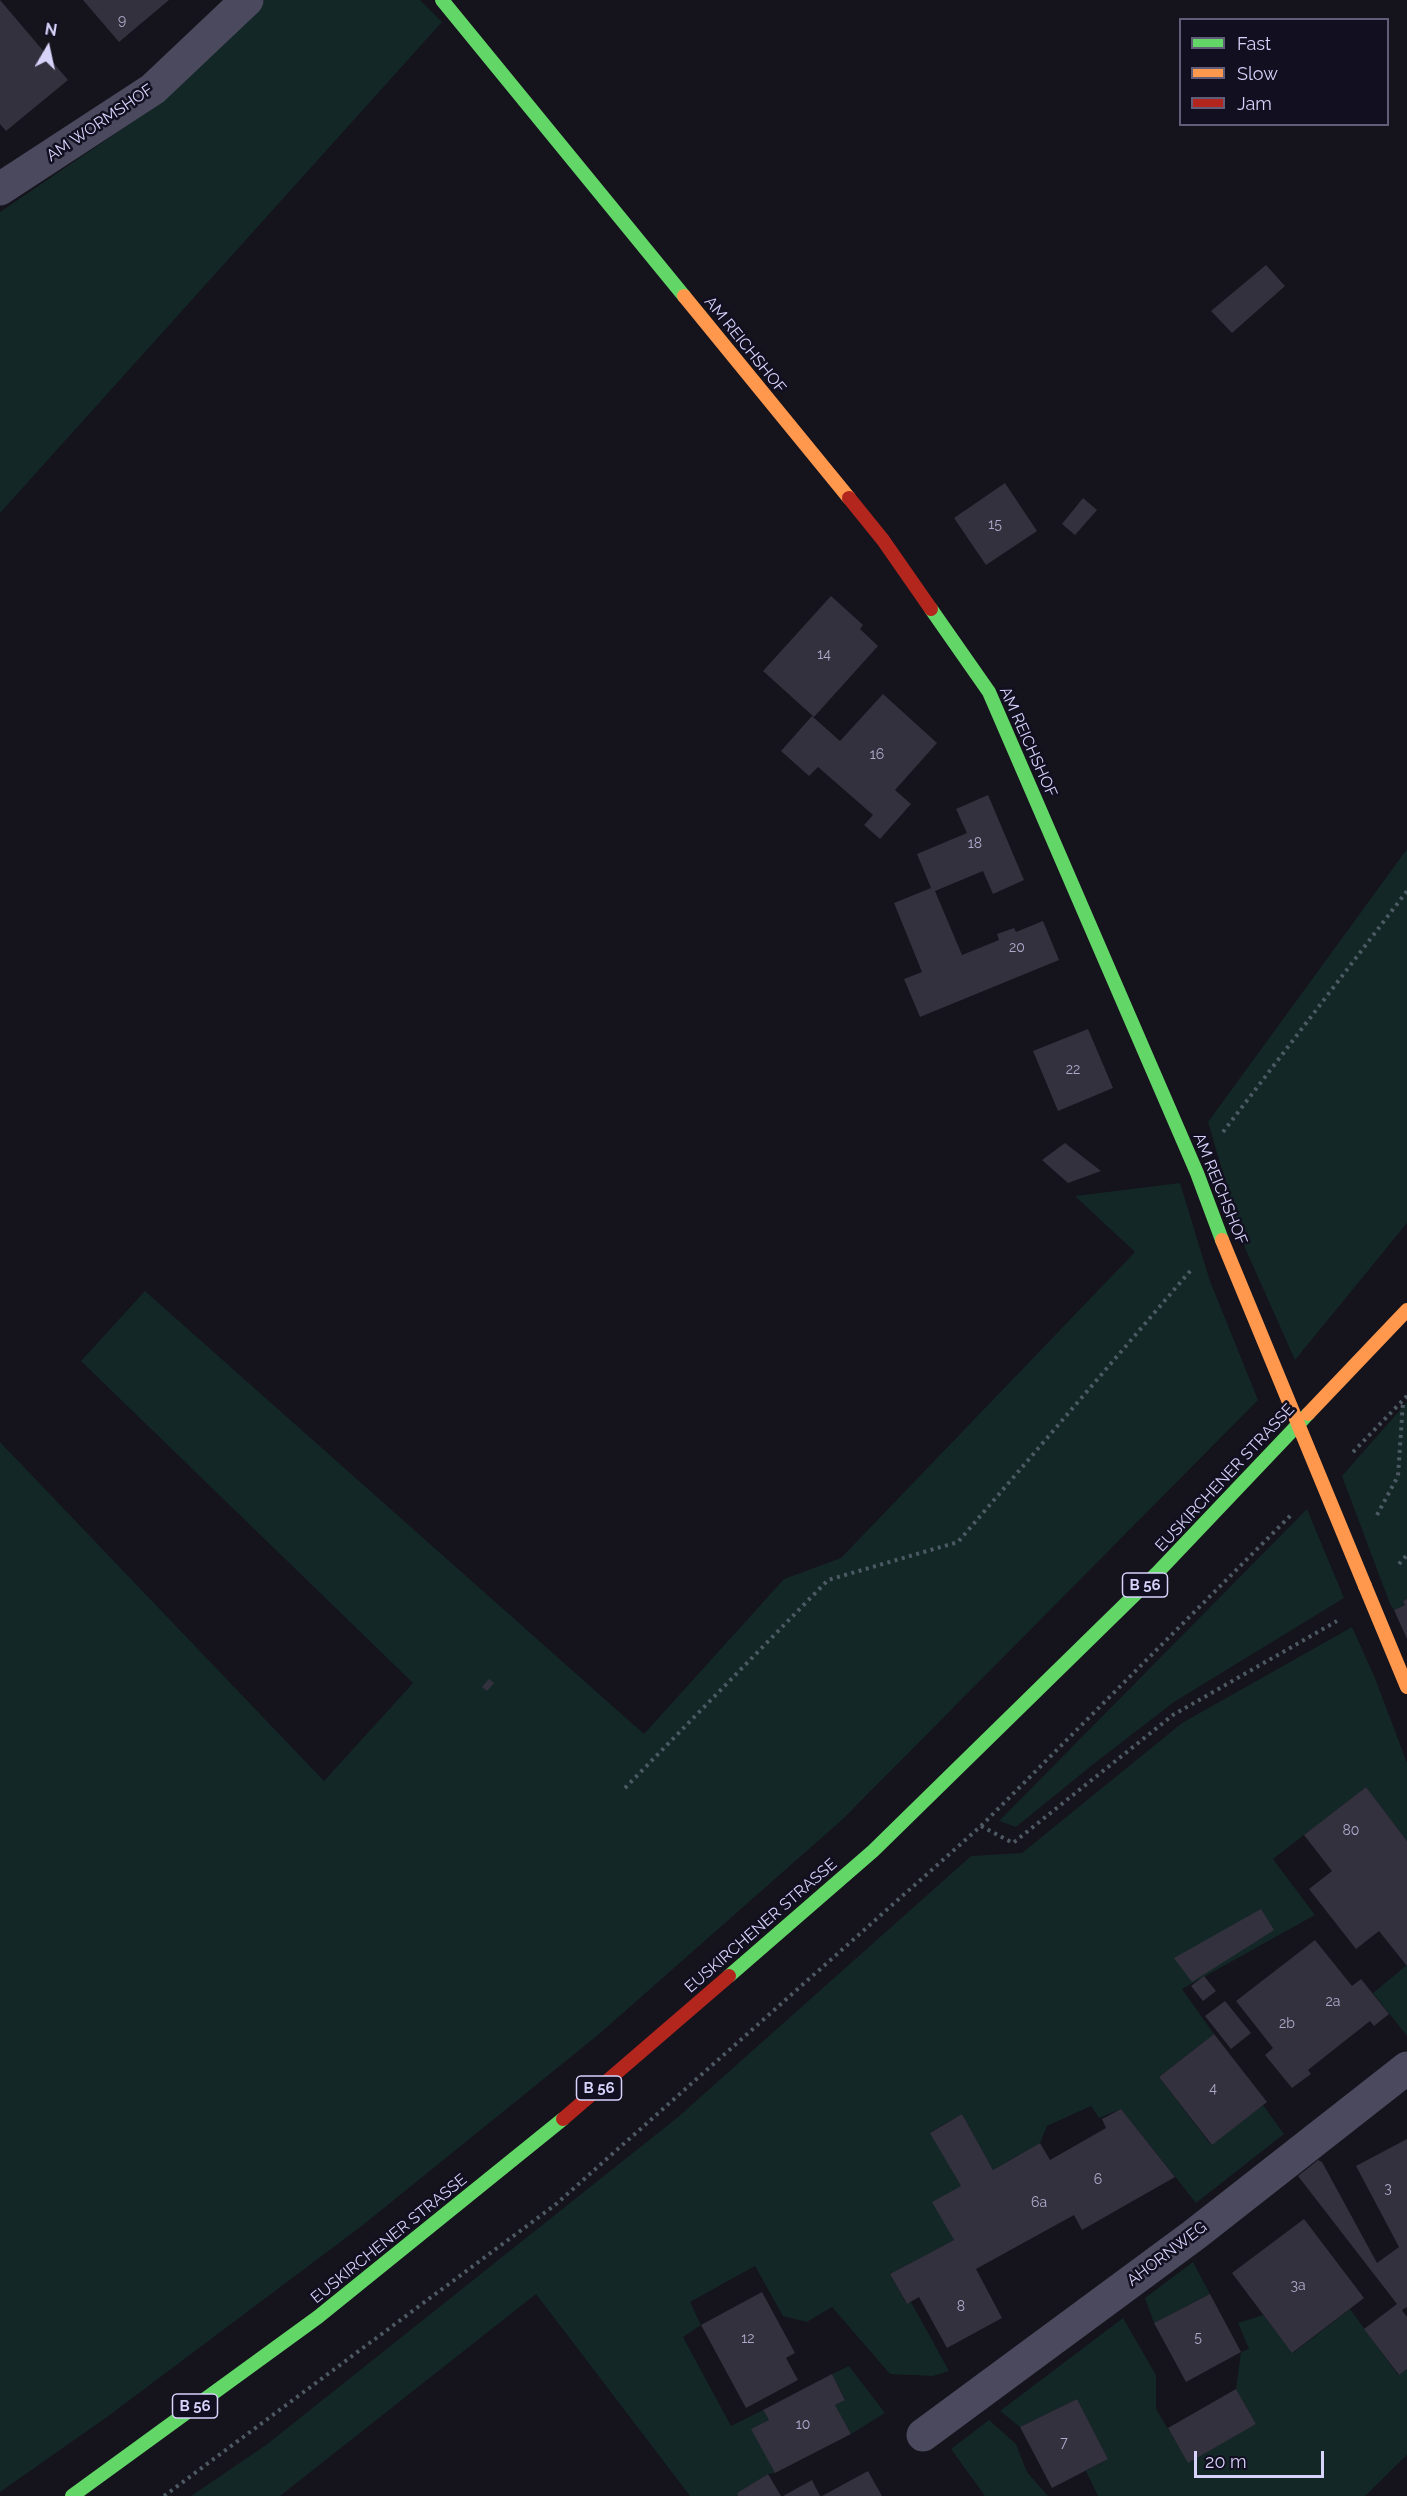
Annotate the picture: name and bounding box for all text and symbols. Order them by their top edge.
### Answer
house number: 9 [118,13,126,29]
north arrow [18,18,78,78]
legend [1179,18,1389,126]
text: N [43,19,58,40]
text: Fast [1237,33,1271,54]
text: Slow [1237,63,1278,84]
street label: AM WORMSHOF [43,80,157,166]
text: Jam [1237,93,1272,114]
street label: AM REICHSHOF [700,293,790,397]
house number: 15 [988,517,1002,533]
house number: 14 [817,647,831,663]
street label: AM REICHSHOF [995,684,1061,800]
house number: 16 [870,747,884,763]
house number: 18 [968,836,982,852]
house number: 20 [1009,940,1025,956]
house number: 22 [1066,1062,1080,1078]
street label: AM REICHSHOF [1189,1130,1251,1248]
street label: EUSKIRCHENER STRASSE [1151,1400,1299,1556]
road number: B 56 [1122,1573,1168,1597]
house number: 80 [1343,1823,1359,1839]
street label: EUSKIRCHENER STRASSE [681,1855,841,1997]
house number: 2a [1326,1994,1340,2010]
house number: 2b [1279,2016,1295,2032]
road number: B 56 [576,2076,622,2100]
house number: 4 [1209,2081,1217,2097]
street label: EUSKIRCHENER STRASSE [307,2170,471,2308]
house number: 6 [1094,2172,1102,2188]
house number: 3 [1384,2181,1392,2197]
house number: 6a [1031,2195,1047,2211]
street label: AHORNWEG [1123,2218,1211,2290]
house number: 3a [1290,2278,1306,2294]
house number: 8 [957,2299,965,2315]
house number: 5 [1194,2330,1202,2346]
house number: 12 [741,2331,755,2347]
road number: B 56 [172,2394,218,2418]
house number: 10 [796,2417,810,2433]
house number: 7 [1060,2435,1068,2451]
scale bar [1197,2439,1328,2477]
text: 20 m [1205,2451,1247,2472]

